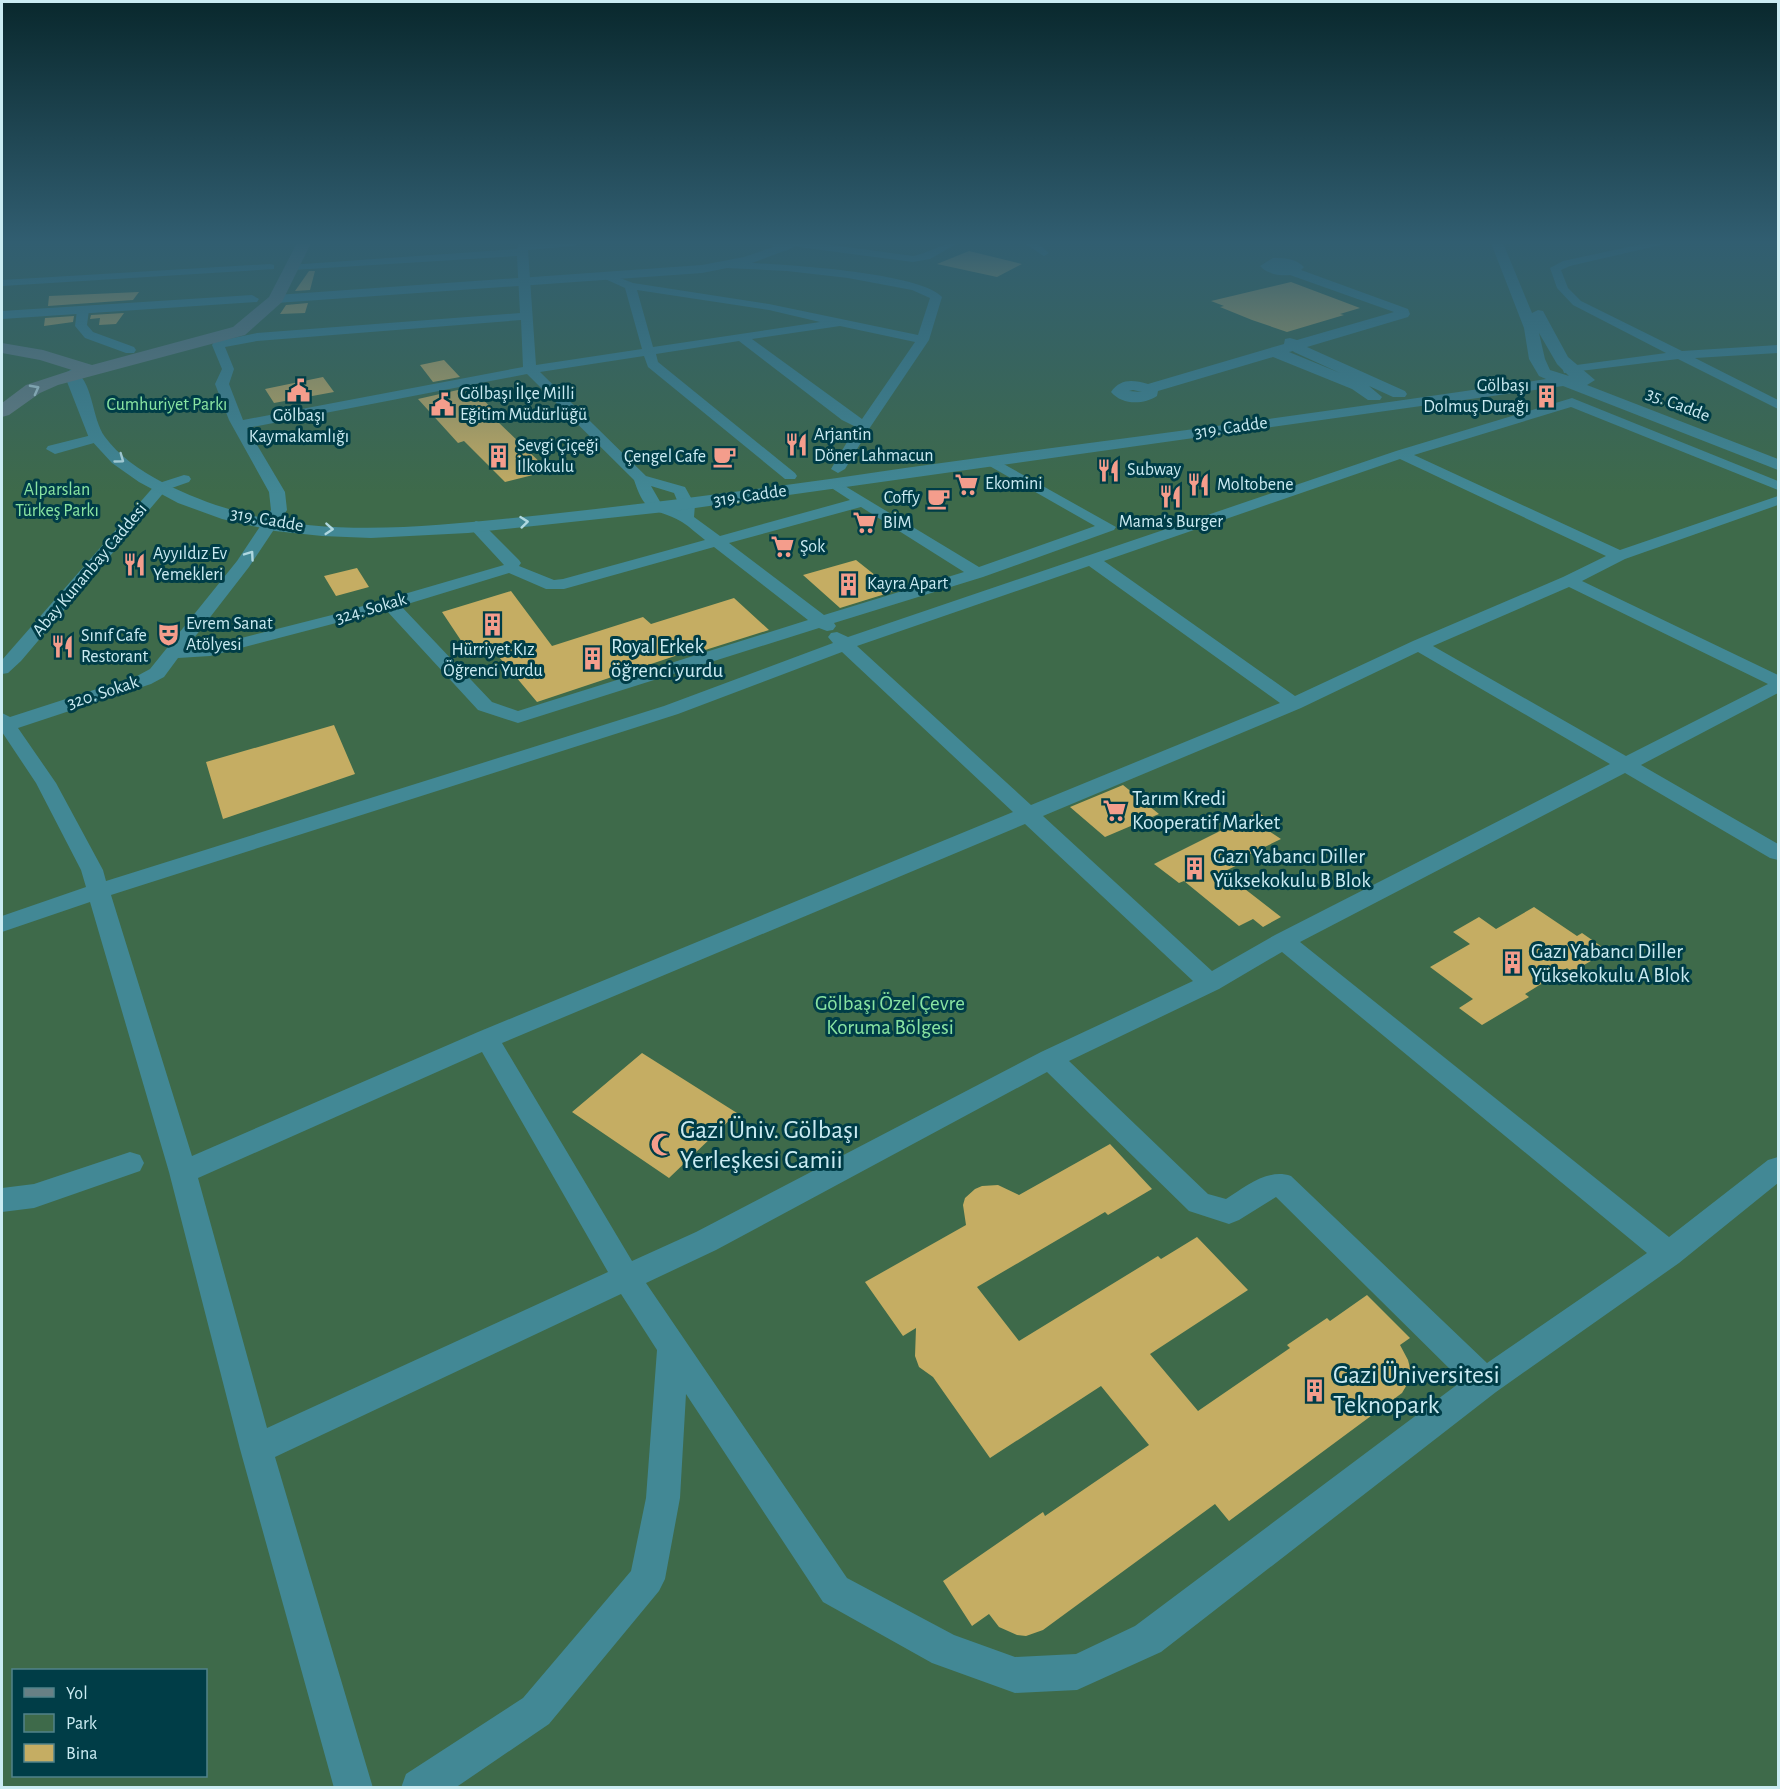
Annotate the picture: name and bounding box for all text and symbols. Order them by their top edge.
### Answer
public building icon: Gölbaşı Kaymakamlığı [286,377,312,403]
place label: Gölbaşı Dolmuş Durağı [1423,377,1529,416]
place label: Gölbaşı İlçe Milli Eğitim Müdürlüğü [460,383,587,424]
building icon: Gölbaşı Dolmuş Durağı [1534,383,1560,409]
one-way arrow [29,385,39,396]
street label: 35. Cadde [1644,385,1712,425]
public building icon: Gölbaşı İlçe Milli Eğitim Müdürlüğü [429,391,455,417]
park label: Cumhuriyet Parkı [107,396,227,414]
place label: Gölbaşı Kaymakamlığı [249,407,349,446]
street label: 319. Cadde [1193,414,1269,442]
place label: Arjantin Döner Lahmacun [814,426,934,465]
restaurant icon: Arjantin Döner Lahmacun [783,432,809,458]
place label: Sevgi Çiçeği İlkokulu [517,437,599,476]
building icon: Sevgi Çiçeği İlkokulu [486,443,512,469]
cafe icon: Çengel Cafe [711,444,737,470]
place label: Çengel Cafe [624,448,706,466]
one-way arrow [113,452,124,463]
restaurant icon: Subway [1096,457,1122,483]
place label: Subway [1127,461,1182,479]
supermarket icon: Ekomini [954,471,980,497]
restaurant icon: Moltobene [1186,472,1212,498]
place label: Ekomini [985,475,1043,493]
place label: Moltobene [1217,476,1294,494]
park label: Alparslan Türkeş Parkı [15,481,99,520]
street label: 319. Cadde [712,482,788,510]
restaurant icon: Mama's Burger [1158,483,1184,509]
cafe icon: Coffy [925,485,951,511]
place label: Coffy [884,489,920,507]
street label: Abay Kunanbay Caddesi [29,500,151,640]
street label: 319. Cadde [229,505,305,535]
supermarket icon: BİM [852,510,878,536]
place label: BİM [883,512,912,532]
place label: Mama's Burger [1119,513,1223,531]
one-way arrow [519,516,528,529]
one-way arrow [325,523,334,536]
supermarket icon: Şok [769,534,795,560]
place label: Şok [800,538,826,556]
place label: Ayyıldız Ev Yemekleri [153,545,227,584]
one-way arrow [243,550,254,561]
restaurant icon: Ayyıldız Ev Yemekleri [122,551,148,577]
building icon: Kayra Apart [836,571,862,597]
place label: Kayra Apart [867,575,949,593]
street label: 324. Sokak [334,590,409,628]
building icon: Hürriyet Kız Öğrenci Yurdu [480,611,506,637]
place label: Evrem Sanat Atölyesi [186,615,273,654]
theatre icon: Evrem Sanat Atölyesi [155,621,181,647]
place label: Sınıf Cafe Restorant [81,627,149,666]
restaurant icon: Sınıf Cafe Restorant [50,633,76,659]
place label: Royal Erkek öğrenci yurdu [611,636,724,681]
place label: Hürriyet Kız Öğrenci Yurdu [443,641,543,680]
building icon: Royal Erkek öğrenci yurdu [580,645,606,671]
street label: 320. Sokak [65,673,142,713]
place label: Tarım Kredi Kooperatif Market [1132,788,1280,833]
supermarket icon: Tarım Kredi Kooperatif Market [1101,797,1127,823]
place label: Gazı Yabancı Diller Yüksekokulu B Blok [1213,846,1371,891]
building icon: Gazı Yabancı Diller Yüksekokulu B Blok [1182,855,1208,881]
place label: Gazı Yabancı Diller Yüksekokulu A Blok [1531,941,1690,986]
building icon: Gazı Yabancı Diller Yüksekokulu A Blok [1500,950,1526,976]
park label: Gölbaşı Özel Çevre Koruma Bölgesi [815,992,965,1038]
place label: Gazi Üniv. Gölbaşı Yerleşkesi Camii [680,1116,859,1173]
mosque icon: Gazi Üniv. Gölbaşı Yerleşkesi Camii [649,1132,675,1158]
place label: Gazi Üniversitesi Teknopark [1333,1361,1500,1418]
building icon: Gazi Üniversitesi Teknopark [1302,1377,1328,1403]
legend [12,1669,207,1777]
text: Yol [66,1685,88,1703]
text: Park [66,1715,98,1733]
text: Bina [66,1745,98,1763]

